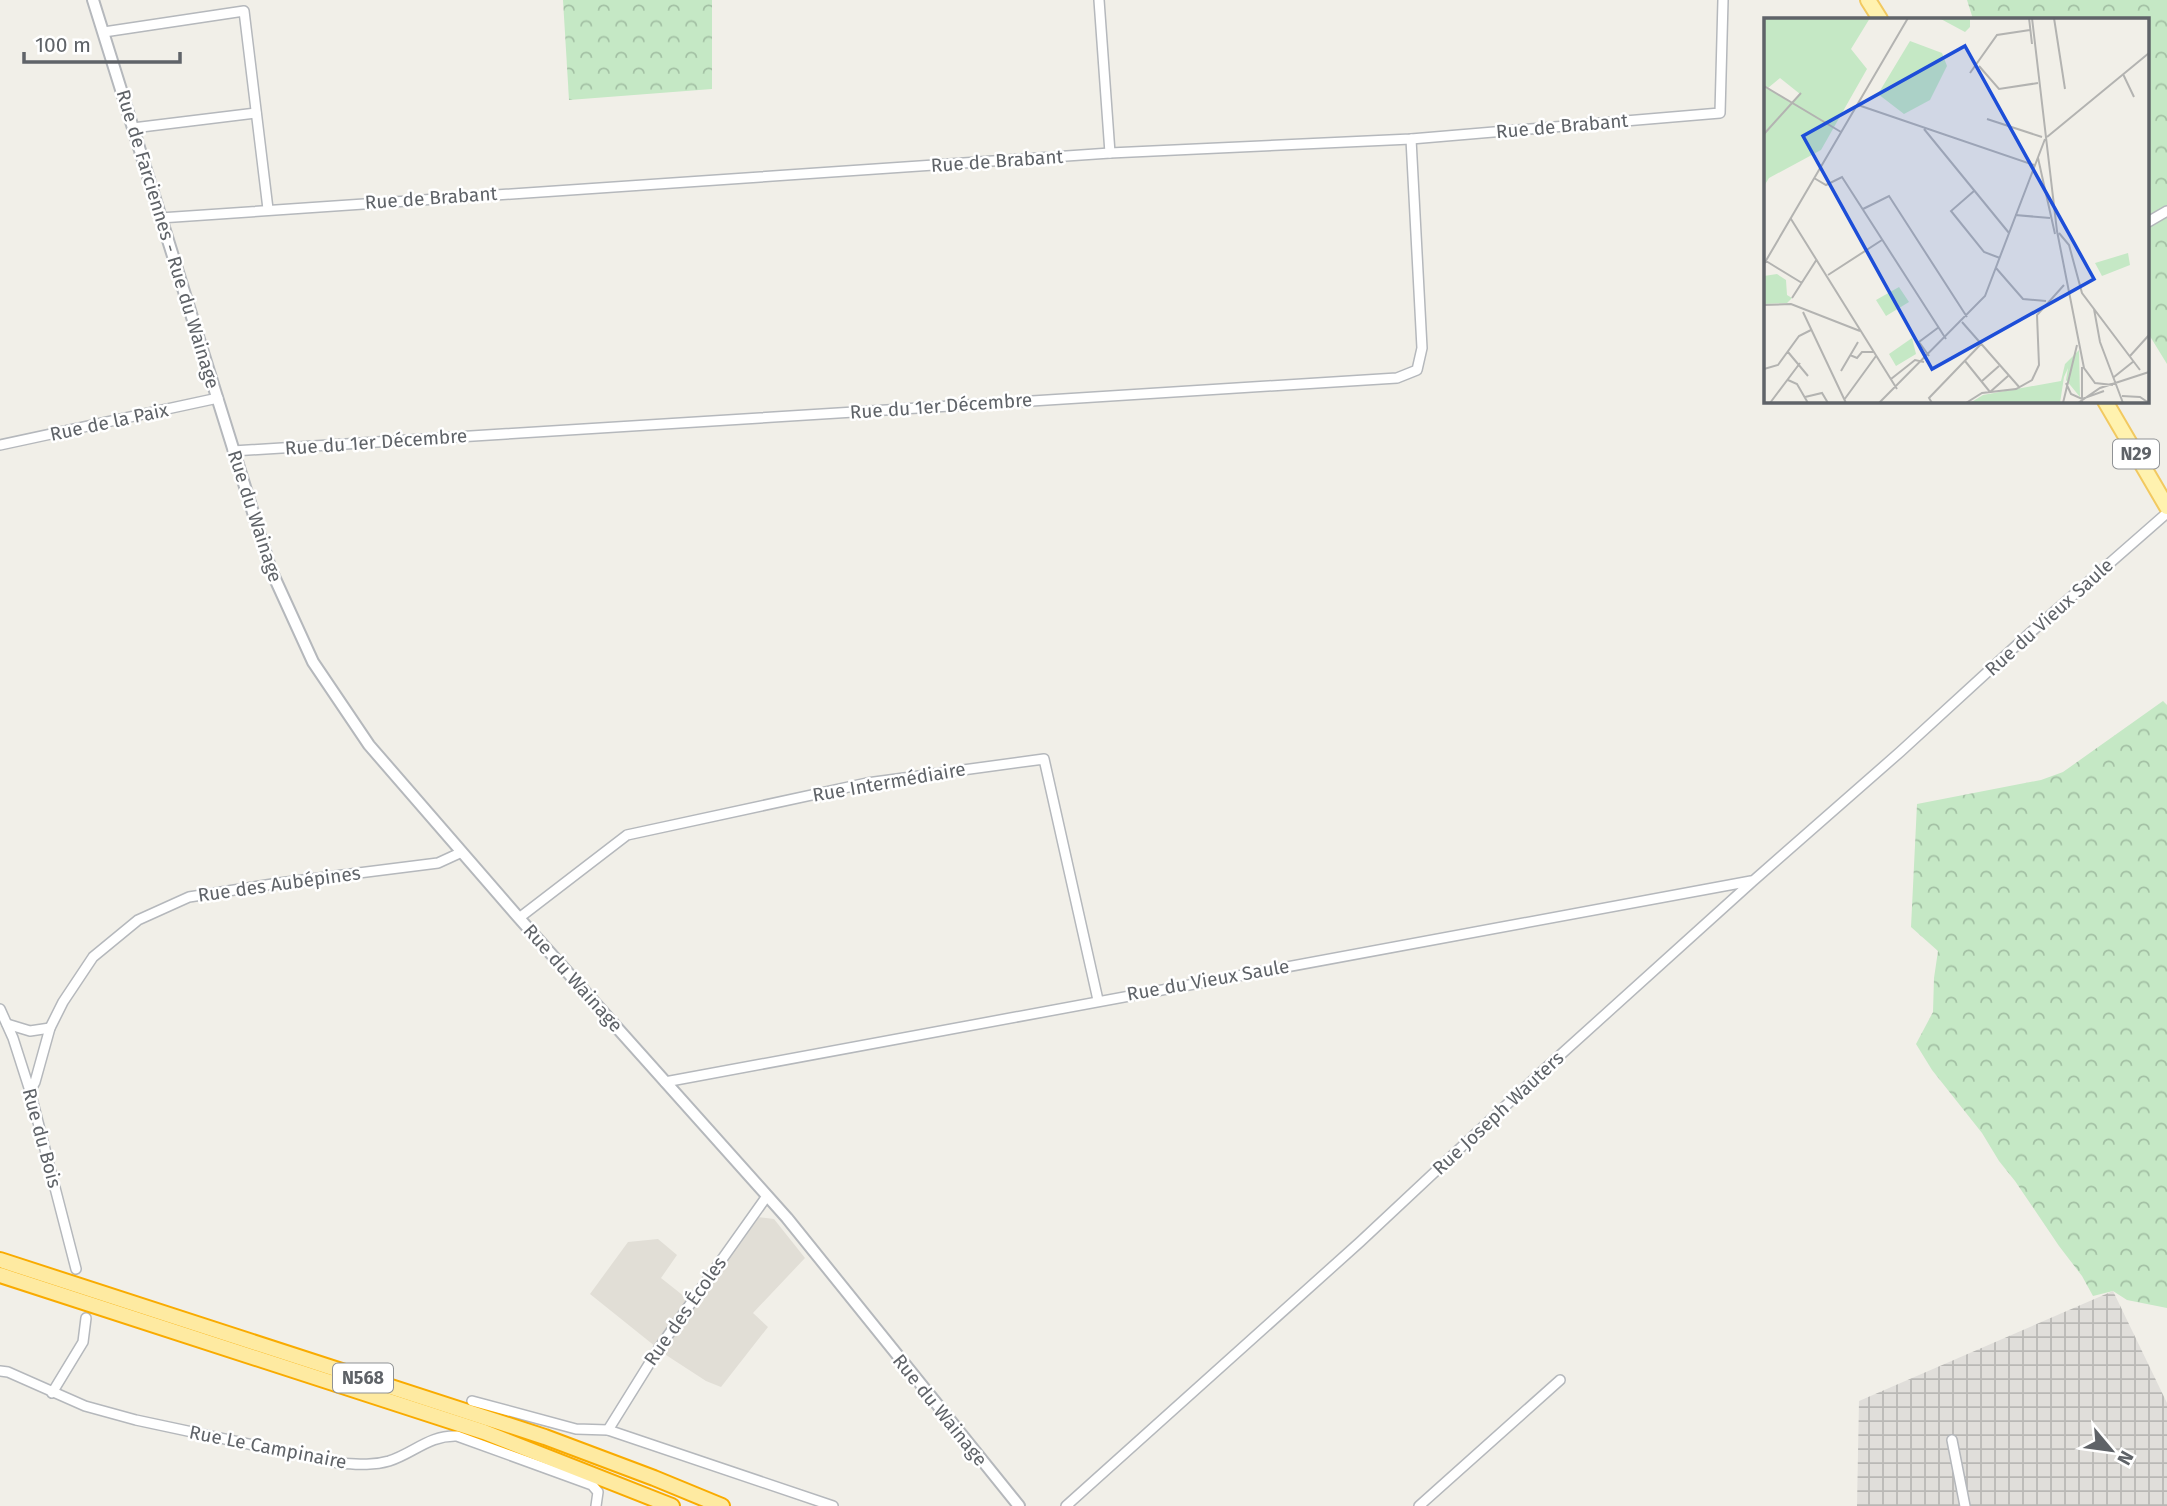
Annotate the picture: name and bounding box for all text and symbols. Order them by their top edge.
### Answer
inset map [1764,18,2150,402]
scale bar [24,21,180,65]
text: 100 m [35,32,91,58]
street label: Rue de Farciennes - Rue du Wainage [111,87,225,391]
street label: Rue de Brabant [1495,109,1629,143]
street label: Rue de Brabant [930,145,1064,177]
street label: Rue de Brabant [364,182,498,214]
street label: Rue du 1er Décembre [849,388,1033,424]
street label: Rue de la Paix [48,398,171,446]
street label: Rue du 1er Décembre [284,424,468,460]
road number: N29 [2113,440,2159,468]
street label: Rue du Wainage [223,447,287,585]
street label: Rue du Vieux Saule [1980,553,2118,681]
street label: Rue Intermédiaire [811,757,967,807]
street label: Rue des Aubépines [196,861,362,907]
street label: Rue du Wainage [518,919,628,1037]
street label: Rue du Vieux Saule [1125,954,1291,1006]
street label: Rue Joseph Wauters [1428,1046,1568,1180]
street label: Rue du Bois [18,1086,66,1190]
street label: Rue des Écoles [639,1252,731,1370]
street label: Rue du Wainage [888,1349,992,1471]
road number: N568 [333,1364,393,1392]
north arrow [2076,1415,2146,1485]
street label: Rue Le Campinaire [187,1420,349,1474]
text: N [2112,1447,2139,1469]

